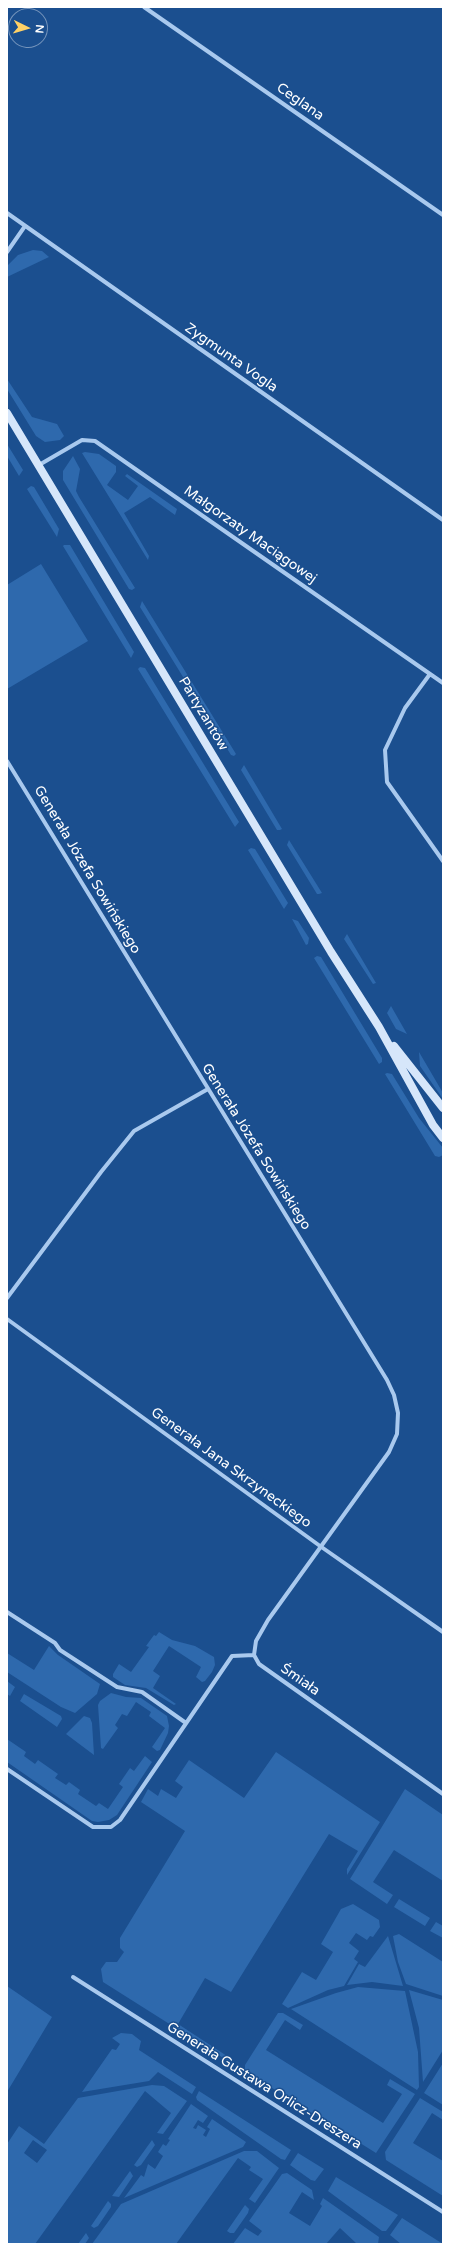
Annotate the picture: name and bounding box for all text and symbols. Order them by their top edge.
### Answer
north arrow [8,8,48,48]
text: N [33,24,46,34]
street label: Ceglana [273,80,327,124]
street label: Zygmunta Vogla [181,320,281,396]
street label: Małgorzaty Maciągowej [180,483,320,587]
street label: Partyzantów [174,674,232,754]
street label: Generała Józefa Sowińskiego [30,783,144,957]
street label: Generała Józefa Sowińskiego [198,1061,314,1233]
street label: Generała Jana Skrzyneckiego [148,1404,314,1532]
street label: Śmiała [277,1660,323,1700]
street label: Generała Gustawa Orlicz-Dreszera [163,2019,365,2153]

